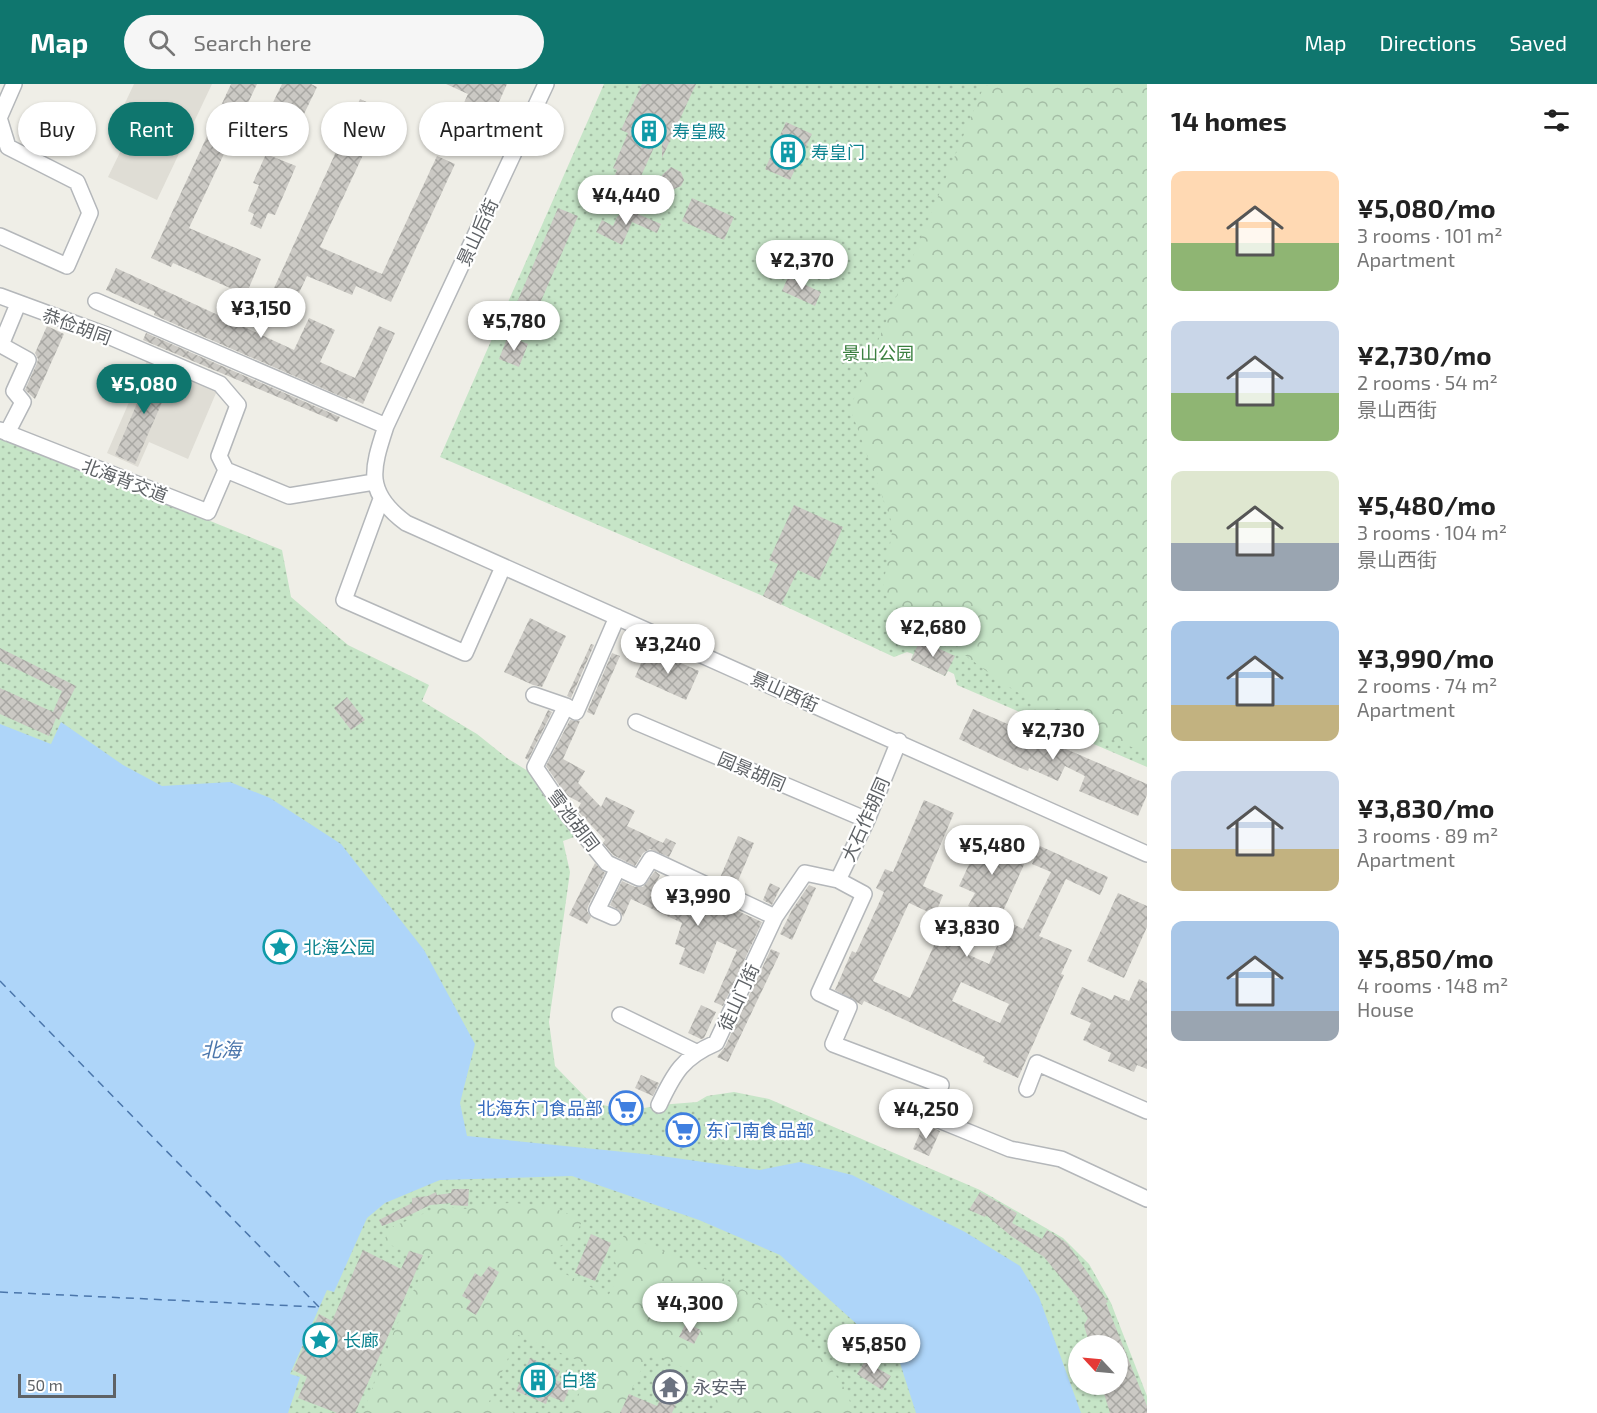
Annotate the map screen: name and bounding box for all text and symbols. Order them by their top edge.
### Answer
search box [124,15,544,69]
text: Map [30,25,88,59]
icon: search [145,26,178,59]
text: Search here [193,29,312,55]
text: Map [1304,30,1347,55]
text: Directions [1380,30,1476,55]
text: Saved [1509,30,1567,55]
chip: Buy [18,102,96,156]
chip: Rent [108,102,194,156]
chip: Filters [206,102,309,156]
chip: New [321,102,407,156]
chip: Apartment [419,102,564,156]
icon: filters [1540,104,1573,137]
text: 14 homes [1171,105,1287,136]
building icon: 寿皇殿 [631,113,667,149]
place label: 寿皇殿 [672,120,726,142]
building icon: 寿皇门 [770,134,806,170]
place label: 寿皇门 [811,141,865,163]
pin: ¥4,440 [577,175,675,226]
text: ¥4,440 [592,182,660,206]
text: ¥5,080/mo [1357,192,1496,223]
street label: 景山后街 [452,195,502,269]
icon: home [1219,195,1291,267]
text: 3 rooms · 101 m² [1357,223,1503,247]
pin: ¥2,370 [753,240,851,291]
text: ¥2,370 [770,247,834,271]
text: Apartment [1357,247,1455,271]
pin: ¥3,150 [212,288,310,339]
text: ¥3,150 [231,295,291,319]
pin: ¥5,780 [465,301,563,352]
street label: 恭俭胡同 [39,303,115,349]
text: ¥5,780 [482,308,546,332]
text: ¥2,730/mo [1357,339,1491,370]
park label: 景山公园 [842,342,914,364]
icon: home [1219,345,1291,417]
pin: ¥5,080 [95,364,193,415]
text: 2 rooms · 54 m² [1357,370,1498,394]
text: ¥5,080 [111,371,177,395]
text: 景山西街 [1357,397,1437,421]
street label: 北海背交道 [79,454,171,506]
text: ¥5,480/mo [1357,489,1496,520]
icon: home [1219,495,1291,567]
text: 3 rooms · 104 m² [1357,520,1507,544]
text: 景山西街 [1357,547,1437,571]
pin: ¥2,680 [884,607,982,658]
text: ¥2,680 [900,614,966,638]
pin: ¥3,240 [619,624,717,675]
text: ¥3,240 [635,631,701,655]
text: ¥3,990/mo [1357,642,1494,673]
icon: home [1219,645,1291,717]
street label: 景山西街 [748,666,822,716]
text: 2 rooms · 74 m² [1357,673,1497,697]
text: Apartment [1357,697,1455,721]
pin: ¥2,730 [1004,710,1102,761]
text: ¥2,730 [1021,717,1085,741]
street label: 园景胡同 [715,747,789,795]
street label: 大石作胡同 [837,773,893,865]
street label: 雪池胡同 [544,785,604,855]
text: ¥3,830/mo [1357,792,1494,823]
icon: home [1219,795,1291,867]
text: 3 rooms · 89 m² [1357,823,1498,847]
pin: ¥5,480 [943,825,1041,876]
text: ¥5,480 [959,832,1025,856]
text: Apartment [1357,847,1455,871]
pin: ¥3,990 [649,876,747,927]
text: ¥3,990 [665,883,731,907]
pin: ¥3,830 [918,907,1016,958]
text: ¥3,830 [934,914,1000,938]
place icon: 北海公园 [262,929,298,965]
place label: 北海公园 [303,936,375,958]
text: ¥5,850/mo [1357,942,1494,973]
icon: home [1219,945,1291,1017]
street label: 徒山门街 [713,960,763,1034]
text: 4 rooms · 148 m² [1357,973,1508,997]
text: House [1357,997,1414,1021]
water label: 北海 [201,1037,244,1061]
pin: ¥4,250 [877,1089,975,1140]
supermarket icon: 北海东门食品部 [608,1090,644,1126]
text: ¥4,250 [893,1096,959,1120]
place label: 北海东门食品部 [477,1097,603,1119]
supermarket icon: 东门南食品部 [665,1112,701,1148]
place label: 东门南食品部 [706,1119,814,1141]
pin: ¥4,300 [641,1283,739,1334]
text: ¥4,300 [656,1290,724,1314]
place icon: 长廊 [302,1322,338,1358]
pin: ¥5,850 [825,1324,923,1375]
place label: 长廊 [343,1329,379,1351]
text: ¥5,850 [841,1331,907,1355]
north arrow [1068,1335,1128,1395]
map controls [1068,1335,1128,1395]
building icon: 白塔 [520,1362,556,1398]
place label: 白塔 [561,1369,597,1391]
temple icon: 永安寺 [652,1369,688,1405]
scale bar [18,1371,116,1398]
text: 50 m [27,1375,63,1394]
place label: 永安寺 [693,1376,747,1398]

